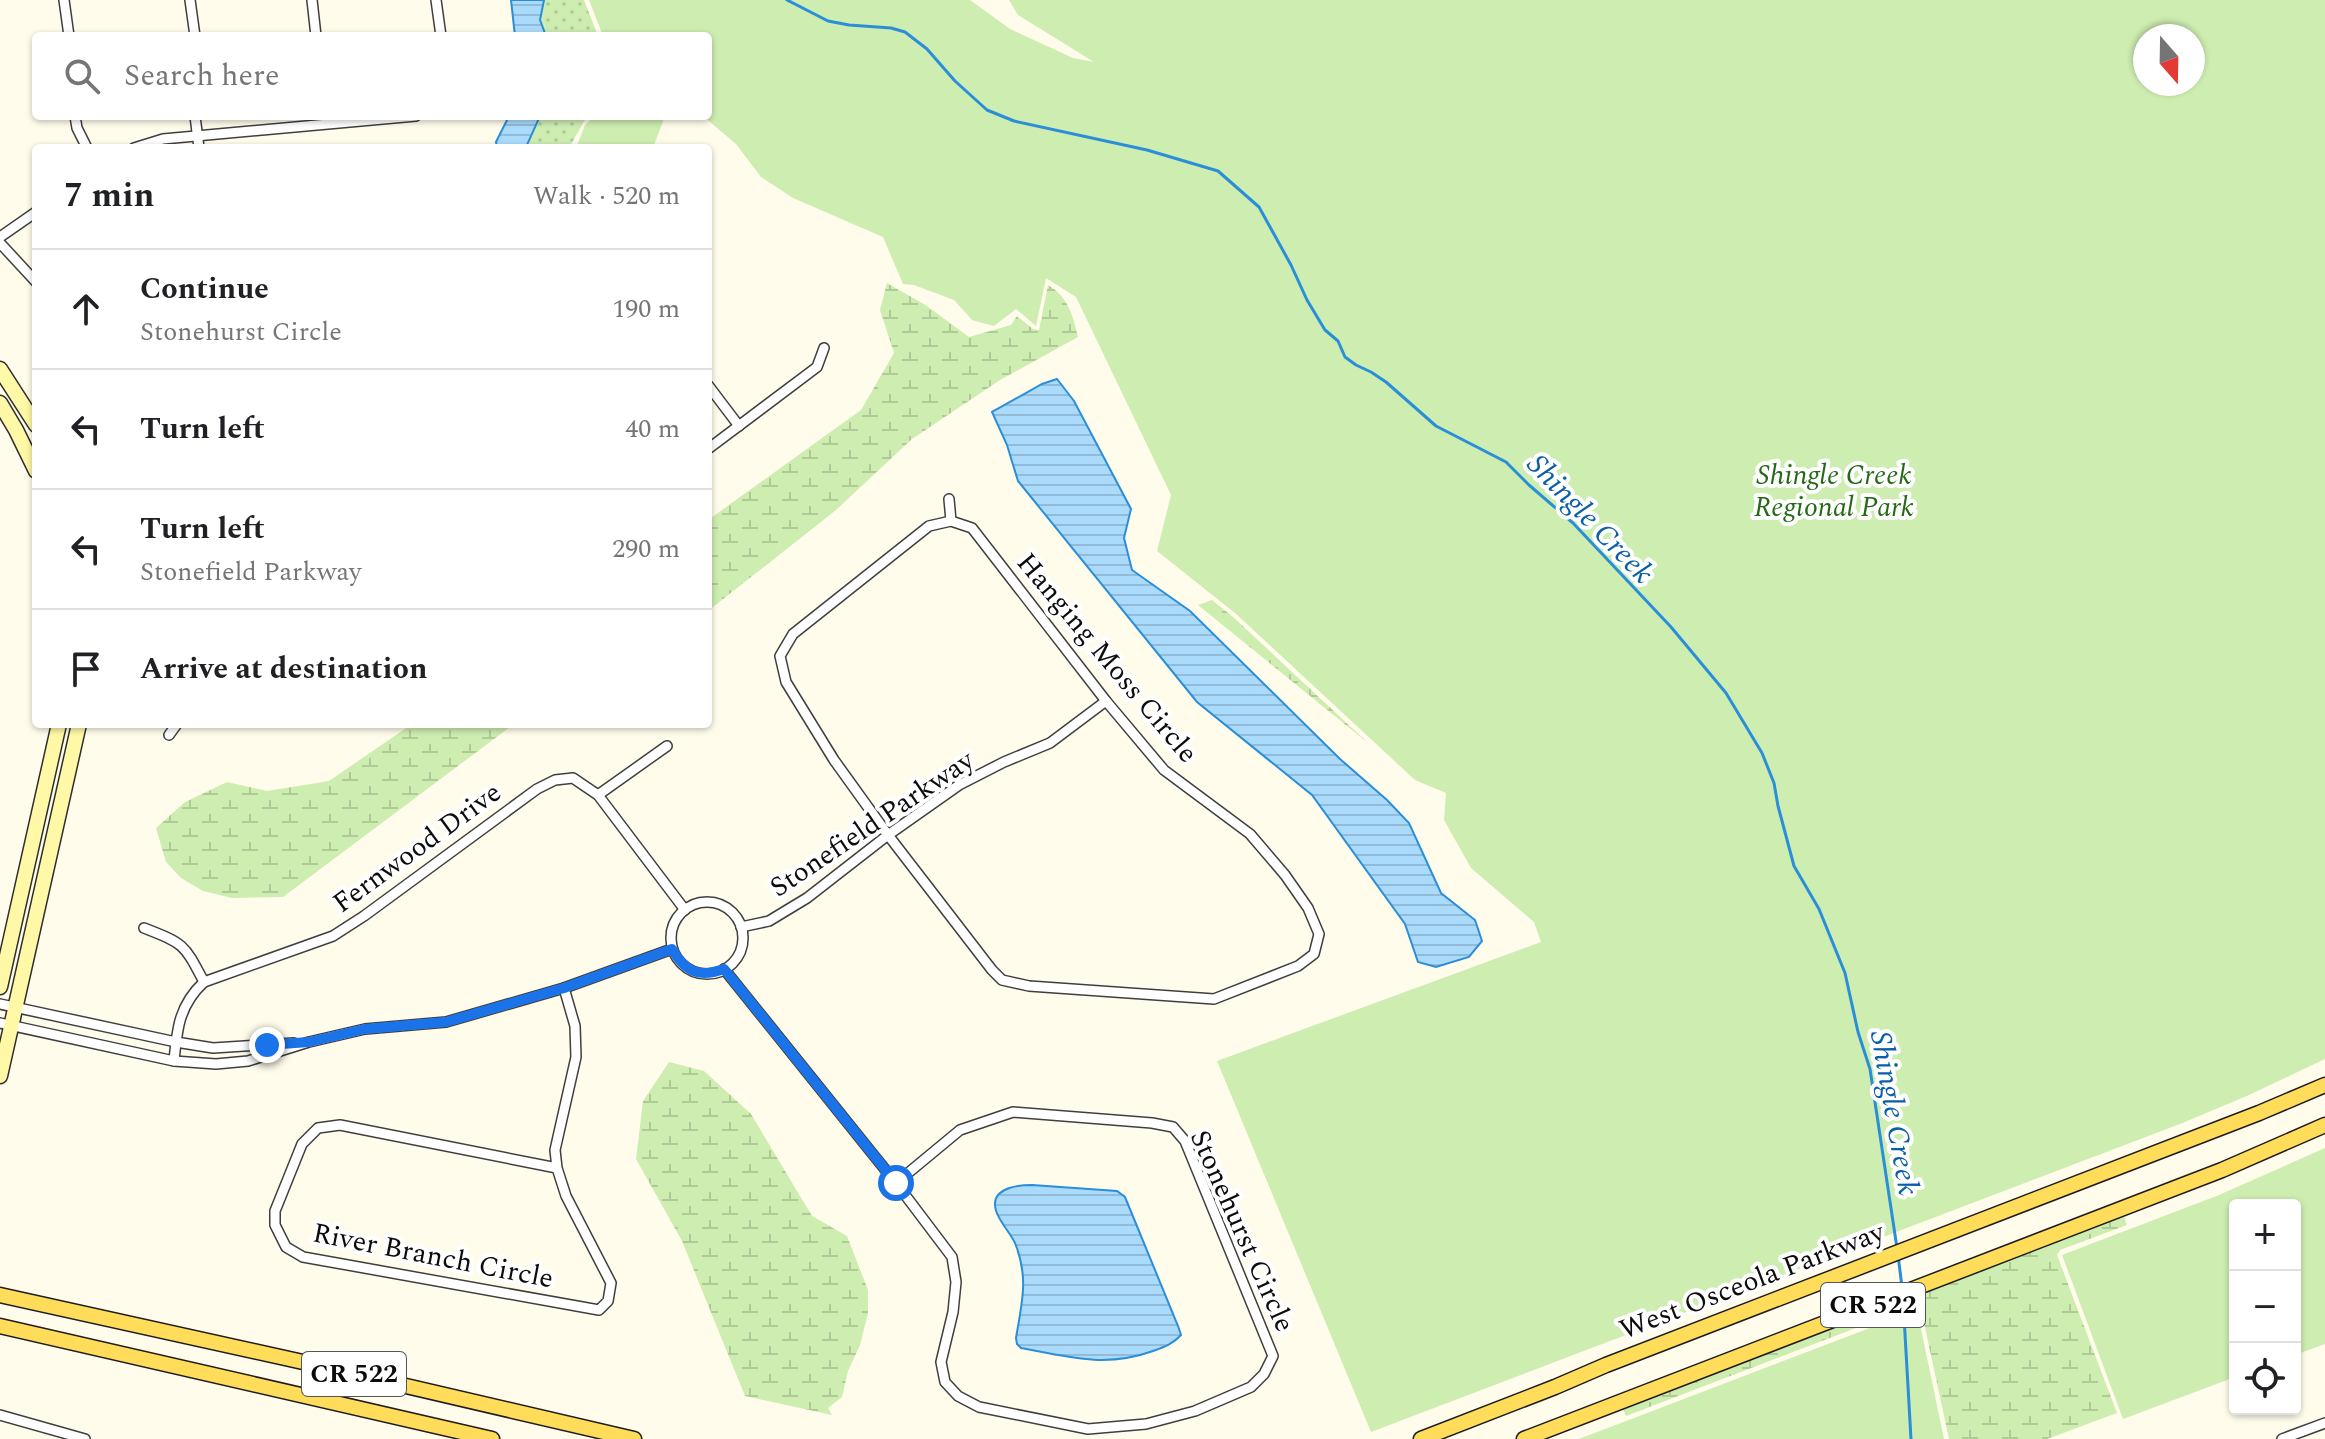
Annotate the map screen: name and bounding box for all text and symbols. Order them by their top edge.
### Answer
north arrow [2133,24,2205,96]
search box [32,32,712,120]
text: Search here [124,53,280,99]
icon: search [60,54,104,98]
text: 7 min [64,170,154,222]
text: Walk · 520 m [533,176,680,216]
text: Continue [140,266,269,312]
icon: ahead [64,287,108,331]
text: 190 m [612,289,680,329]
text: Stonehurst Circle [140,312,342,352]
text: Turn left [140,406,265,452]
icon: left [64,407,108,451]
text: 40 m [625,409,680,449]
water label: Shingle Creek [1516,443,1664,595]
park label: Shingle Creek Regional Park [1754,454,1914,529]
text: Turn left [140,506,265,552]
icon: left [64,527,108,571]
text: 290 m [612,529,680,569]
street label: Hanging Moss Circle [1006,543,1208,773]
text: Stonefield Parkway [140,552,362,592]
text: Arrive at destination [140,646,427,692]
icon: arrive [64,647,108,691]
street label: Stonefield Parkway [761,739,984,909]
street label: Fernwood Drive [324,772,510,924]
route end [249,1027,285,1063]
water label: Shingle Creek [1857,1027,1931,1199]
street label: Stonehurst Circle [1178,1123,1306,1339]
route start [878,1165,914,1201]
map controls [2229,1199,2301,1415]
button: + [2229,1199,2301,1271]
street label: West Osceola Parkway [1613,1210,1892,1351]
street label: River Branch Circle [309,1212,557,1300]
button: − [2229,1271,2301,1343]
road number: CR 522 [1821,1283,1925,1327]
button: locate [2229,1343,2301,1415]
road number: CR 522 [302,1352,406,1396]

